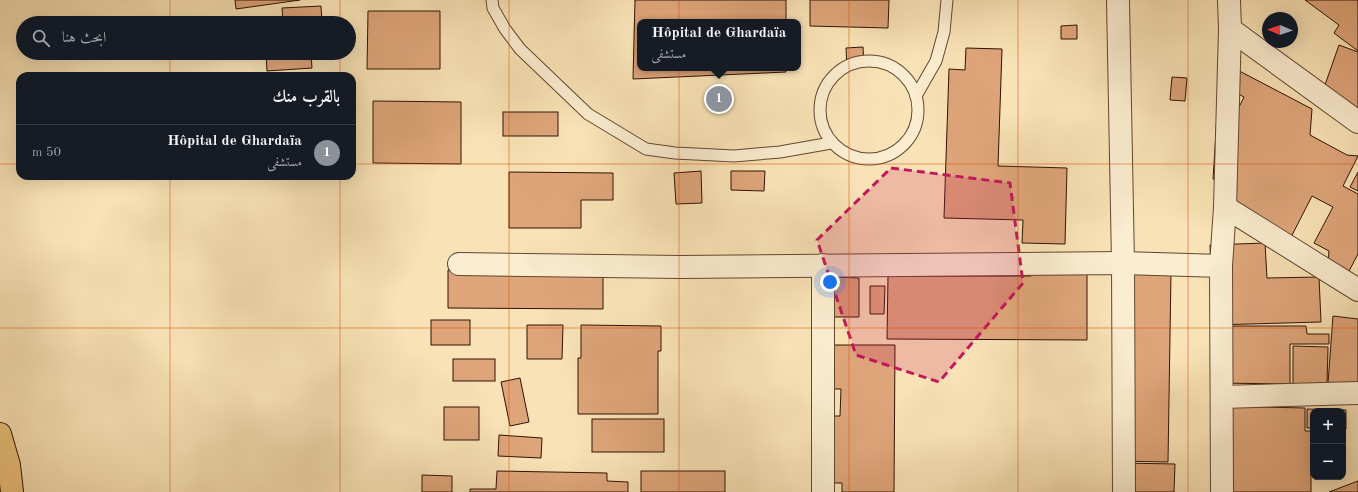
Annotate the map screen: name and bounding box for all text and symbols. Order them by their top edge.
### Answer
north arrow [1262,12,1298,48]
search box [16,16,356,60]
popup [637,19,801,71]
text: Hôpital de Ghardaïa [652,26,786,41]
icon: search [30,27,52,49]
text: ابحث هنا [62,31,106,46]
text: مستشفى [652,48,686,61]
pin: 1 [706,84,732,114]
text: بالقرب منك [272,89,340,106]
text: Hôpital de Ghardaïa [167,134,302,149]
text: 50 m [32,146,61,159]
text: 1 [323,146,331,159]
text: مستشفى [267,156,302,169]
your location [820,272,840,292]
map controls [1310,408,1346,480]
button: + [1310,408,1346,444]
button: − [1310,444,1346,480]

